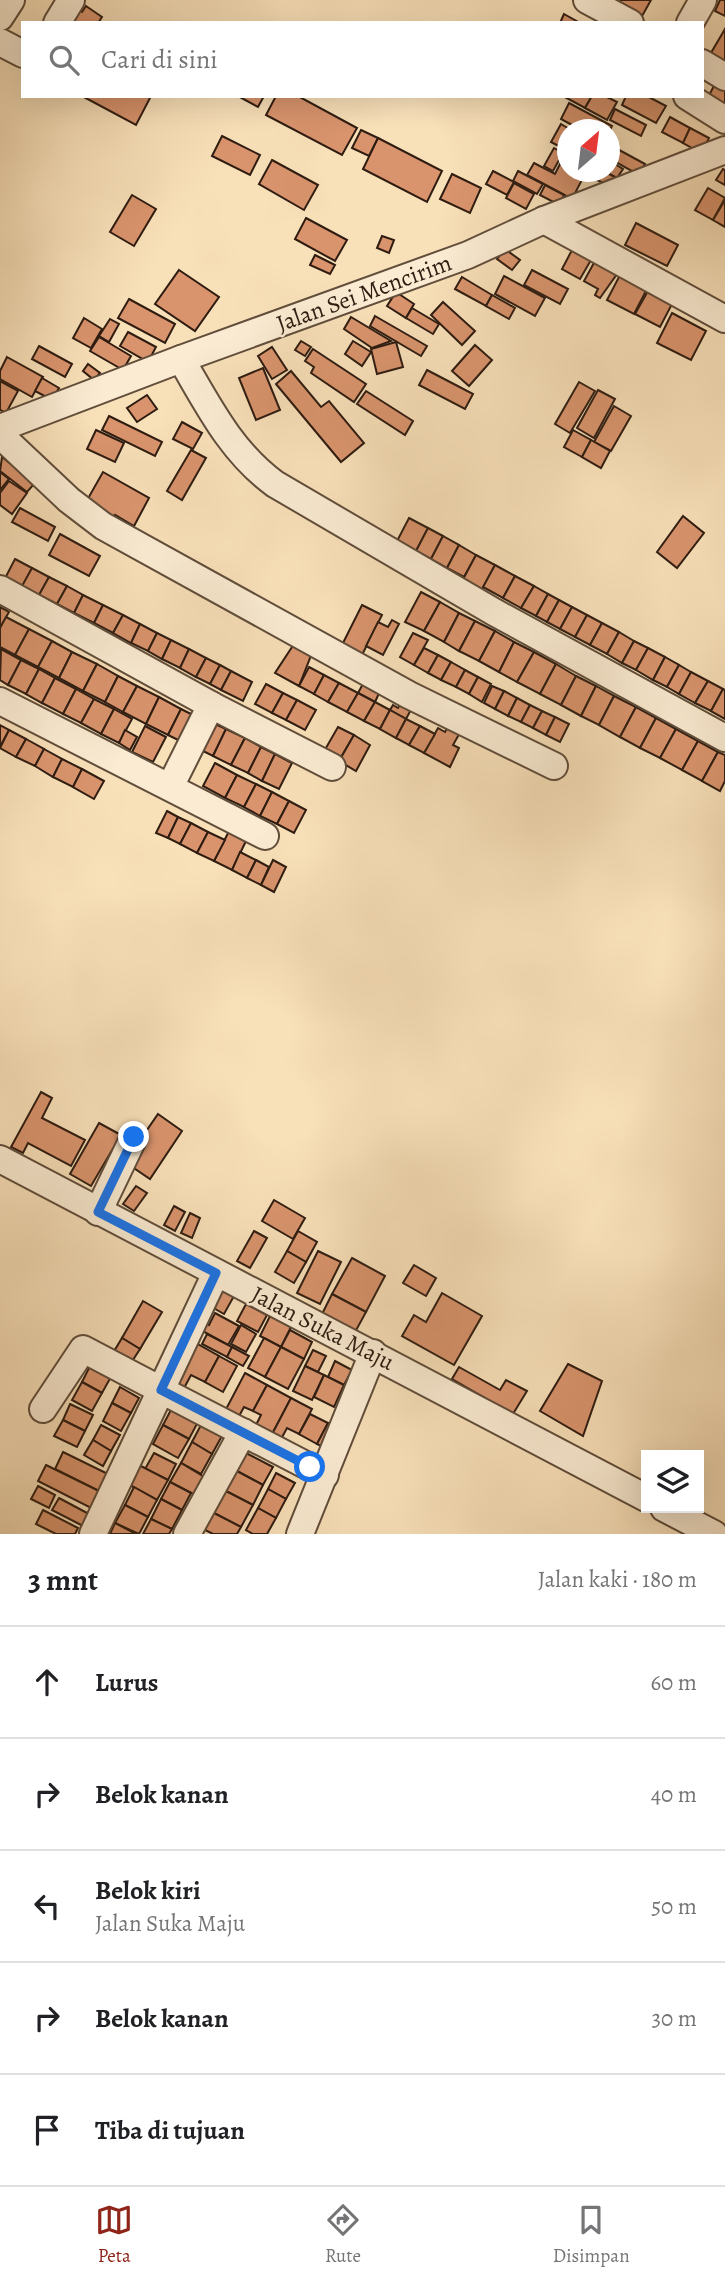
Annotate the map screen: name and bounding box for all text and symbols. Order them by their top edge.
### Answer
search box [21,21,704,98]
icon: search [45,41,83,79]
text: Cari di sini [101,42,218,77]
north arrow [557,119,620,182]
street label: Jalan Sei Mencirim [272,246,456,340]
route end [118,1121,149,1152]
street label: Jalan Suka Maju [246,1278,400,1378]
map controls [641,1450,704,1513]
button: layers [641,1450,704,1513]
route start [294,1451,325,1482]
text: 3 mnt [28,1560,98,1600]
text: Jalan kaki · 180 m [538,1564,697,1595]
icon: ahead [28,1663,66,1701]
text: Lurus [95,1665,158,1700]
text: 60 m [650,1667,697,1698]
icon: right [28,1775,66,1813]
text: Belok kanan [95,1777,229,1812]
text: 40 m [651,1779,697,1810]
text: Belok kiri [95,1873,201,1908]
icon: left [28,1887,66,1925]
text: 50 m [651,1891,697,1922]
text: Jalan Suka Maju [95,1908,245,1939]
icon: right [28,1999,66,2037]
text: Belok kanan [95,2001,229,2036]
text: 30 m [651,2003,697,2034]
icon: arrive [28,2111,66,2149]
text: Tiba di tujuan [95,2113,245,2148]
tab: Peta [95,2201,133,2269]
tab: Rute [324,2201,362,2269]
tab: Disimpan [553,2201,630,2269]

